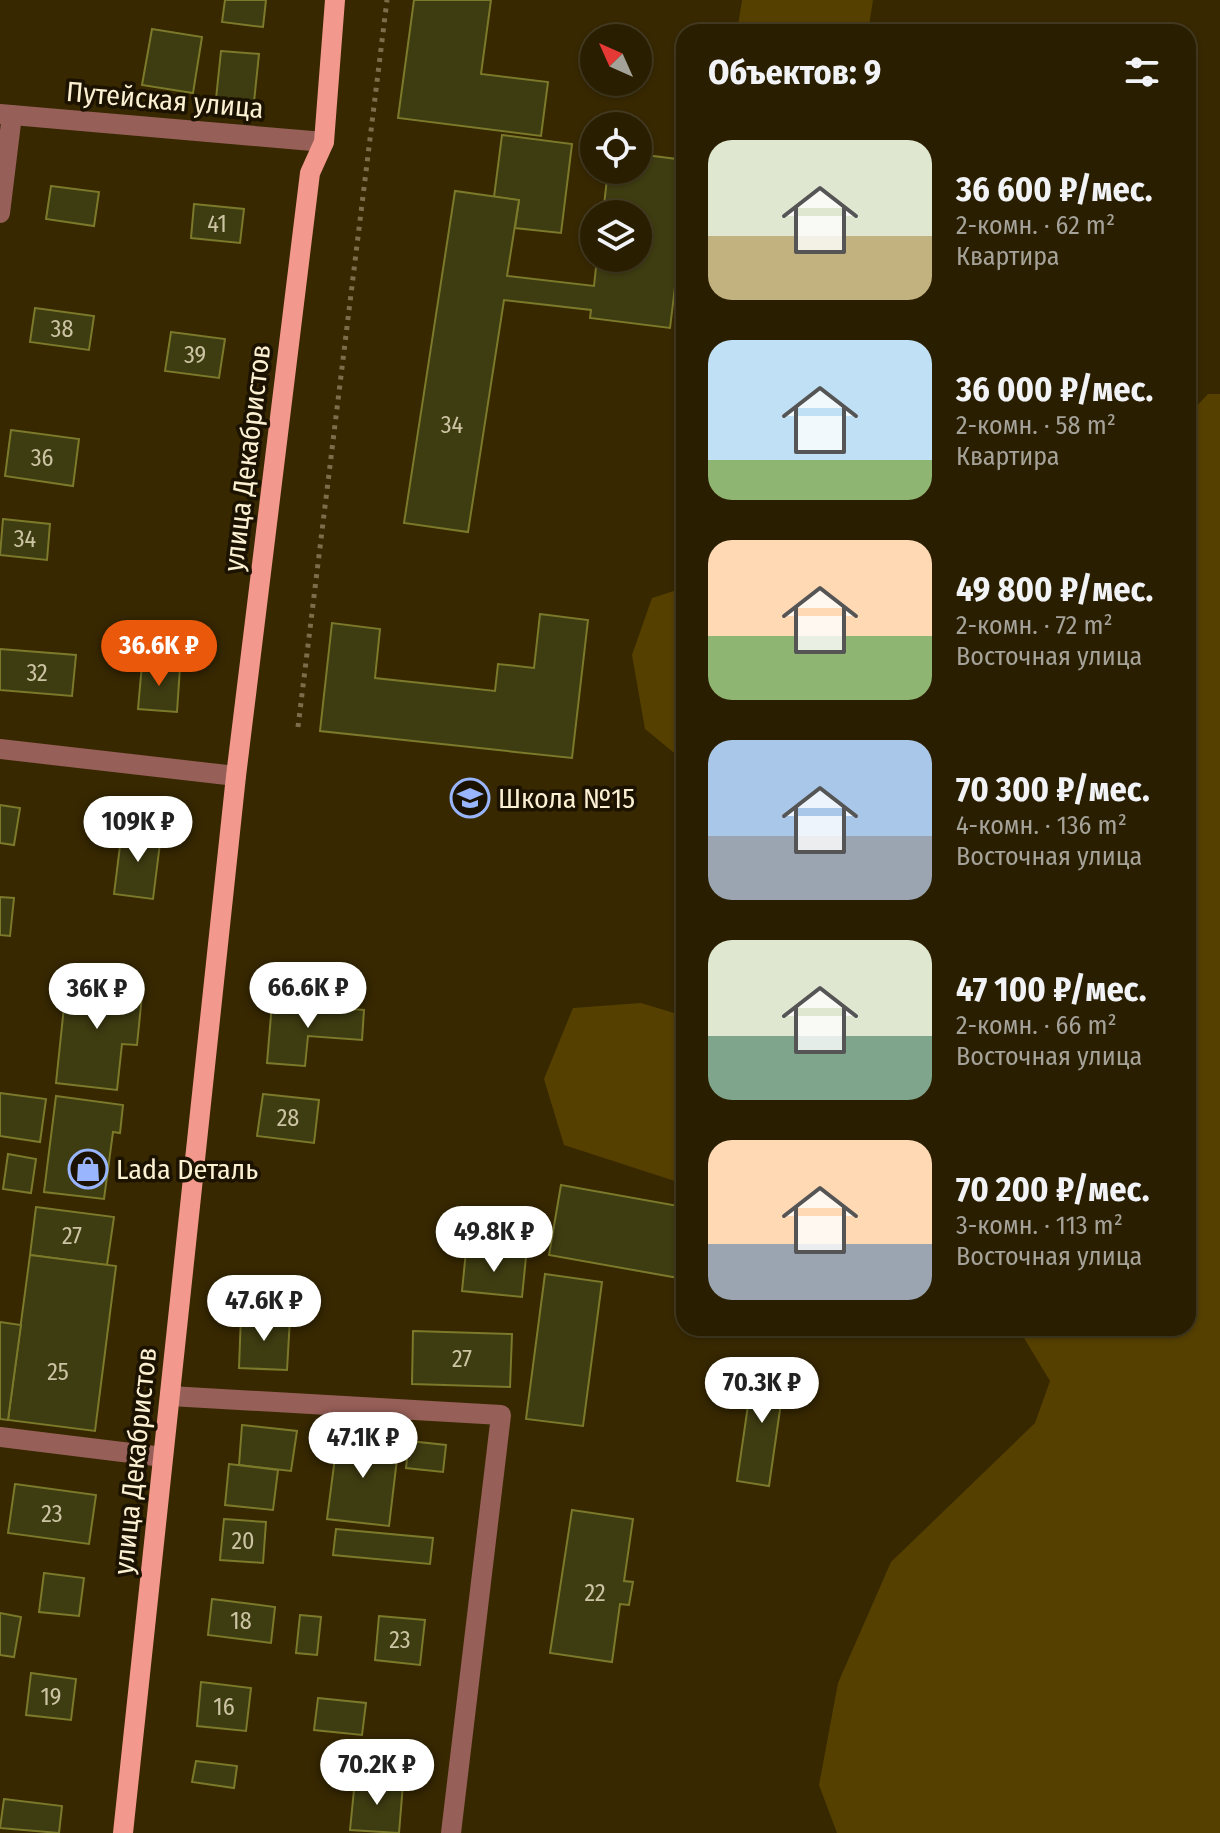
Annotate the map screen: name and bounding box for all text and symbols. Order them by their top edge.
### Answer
north arrow [580,24,652,96]
map controls [580,24,652,272]
icon: filters [1120,50,1164,94]
text: Объектов: 9 [708,52,881,93]
street label: Путейская улица [65,75,265,125]
button: locate [580,112,652,184]
text: 36 600 ₽/мес. [956,169,1153,210]
icon: home [772,172,868,268]
button: layers [580,200,652,272]
house number: 41 [207,210,227,238]
text: 2-комн. · 62 m² [956,210,1115,241]
text: Квартира [956,241,1060,272]
house number: 38 [51,315,73,343]
house number: 39 [184,341,206,369]
street label: улица Декабристов [217,343,277,573]
text: 36 000 ₽/мес. [956,369,1153,410]
icon: home [772,372,868,468]
text: 2-комн. · 58 m² [956,410,1116,441]
house number: 34 [441,411,463,439]
text: Квартира [956,441,1060,472]
house number: 36 [31,444,53,472]
house number: 34 [14,525,36,553]
text: 49 800 ₽/мес. [956,569,1153,610]
icon: home [772,572,868,668]
text: 2-комн. · 72 m² [956,610,1113,641]
pin: 36.6K ₽ [85,620,233,688]
text: 36.6K ₽ [119,630,199,661]
text: Восточная улица [956,641,1142,672]
house number: 32 [26,659,48,687]
text: 70 300 ₽/мес. [956,769,1150,810]
icon: home [772,772,868,868]
school or university icon: Школа №15 [449,777,491,819]
place label: Школа №15 [498,782,635,815]
pin: 109K ₽ [73,796,203,864]
text: 109K ₽ [101,806,175,837]
text: 4-комн. · 136 m² [956,810,1127,841]
text: Восточная улица [956,841,1142,872]
pin: 66.6K ₽ [234,962,382,1030]
pin: 36K ₽ [41,963,153,1031]
text: 47 100 ₽/мес. [956,969,1147,1010]
text: 66.6K ₽ [267,972,349,1003]
icon: home [772,972,868,1068]
text: 36K ₽ [67,973,127,1004]
text: 2-комн. · 66 m² [956,1010,1117,1041]
text: Восточная улица [956,1041,1142,1072]
house number: 28 [277,1104,299,1132]
shop icon: Lada Dеталь [67,1148,109,1190]
place label: Lada Dеталь [116,1153,258,1186]
text: 70 200 ₽/мес. [956,1169,1149,1210]
icon: home [772,1172,868,1268]
pin: 49.8K ₽ [420,1206,568,1274]
text: 3-комн. · 113 m² [956,1210,1123,1241]
text: 49.8K ₽ [454,1216,534,1247]
house number: 27 [62,1222,82,1250]
text: Восточная улица [956,1241,1142,1272]
pin: 47.6K ₽ [190,1275,338,1343]
text: 47.6K ₽ [225,1285,303,1316]
house number: 27 [452,1345,472,1373]
street label: улица Декабристов [107,1346,163,1576]
pin: 70.3K ₽ [688,1357,836,1425]
house number: 25 [47,1358,69,1386]
text: 70.3K ₽ [723,1367,801,1398]
pin: 47.1K ₽ [289,1412,437,1480]
text: 47.1K ₽ [327,1422,399,1453]
house number: 23 [41,1500,63,1528]
house number: 20 [231,1527,255,1555]
house number: 22 [584,1579,606,1607]
house number: 18 [230,1607,252,1635]
house number: 23 [389,1626,411,1654]
house number: 19 [40,1683,62,1711]
house number: 16 [213,1693,235,1721]
pin: 70.2K ₽ [303,1739,451,1807]
text: 70.2K ₽ [338,1749,416,1780]

